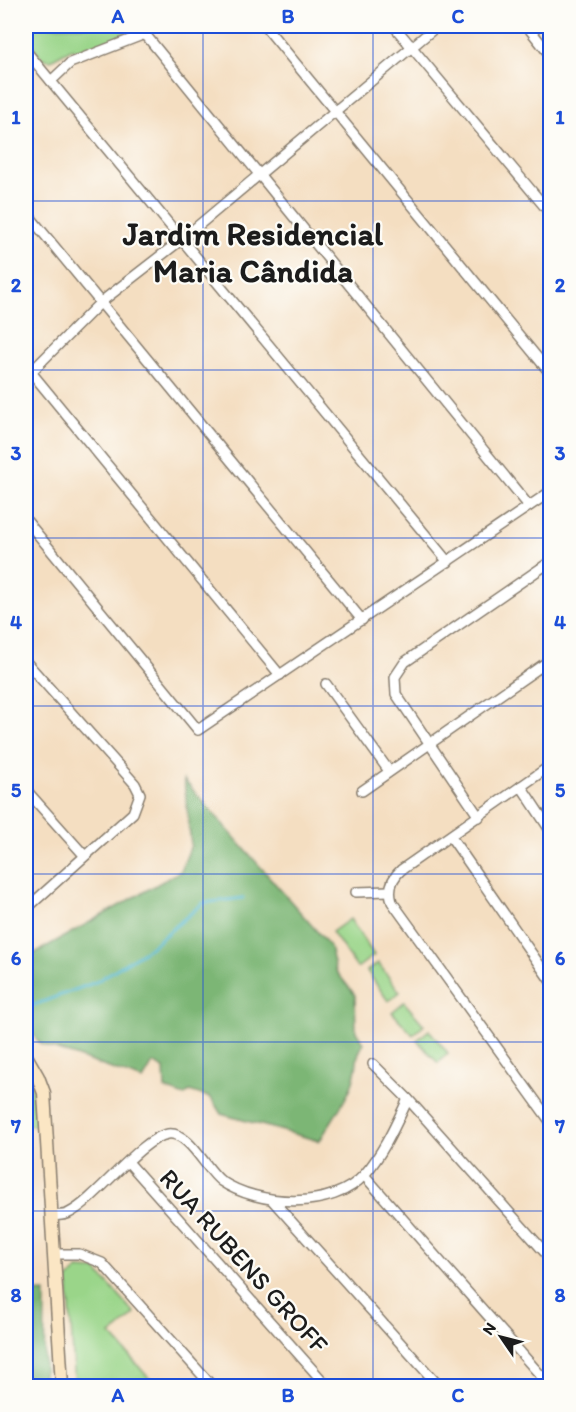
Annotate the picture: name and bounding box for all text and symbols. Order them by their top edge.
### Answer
text: A [111,4,125,28]
text: B [282,4,295,28]
text: C [452,4,465,28]
text: 1 [11,105,21,129]
text: 1 [555,105,565,129]
district label: Jardim Residencial Maria Cândida [122,215,384,290]
text: 2 [11,273,22,297]
text: 2 [555,273,566,297]
text: 3 [11,441,22,465]
text: 3 [555,441,566,465]
text: 4 [10,610,22,634]
text: 4 [554,610,566,634]
text: 5 [11,778,22,802]
text: 5 [555,778,566,802]
text: 6 [11,946,22,970]
text: 6 [555,946,566,970]
text: 7 [10,1114,21,1138]
text: 7 [554,1114,565,1138]
street label: RUA RUBENS GROFF [153,1162,336,1360]
text: 8 [11,1283,22,1307]
text: 8 [555,1283,566,1307]
north arrow [471,1307,531,1367]
text: N [478,1319,500,1339]
text: A [111,1383,125,1407]
text: B [282,1383,295,1407]
text: C [452,1383,465,1407]

